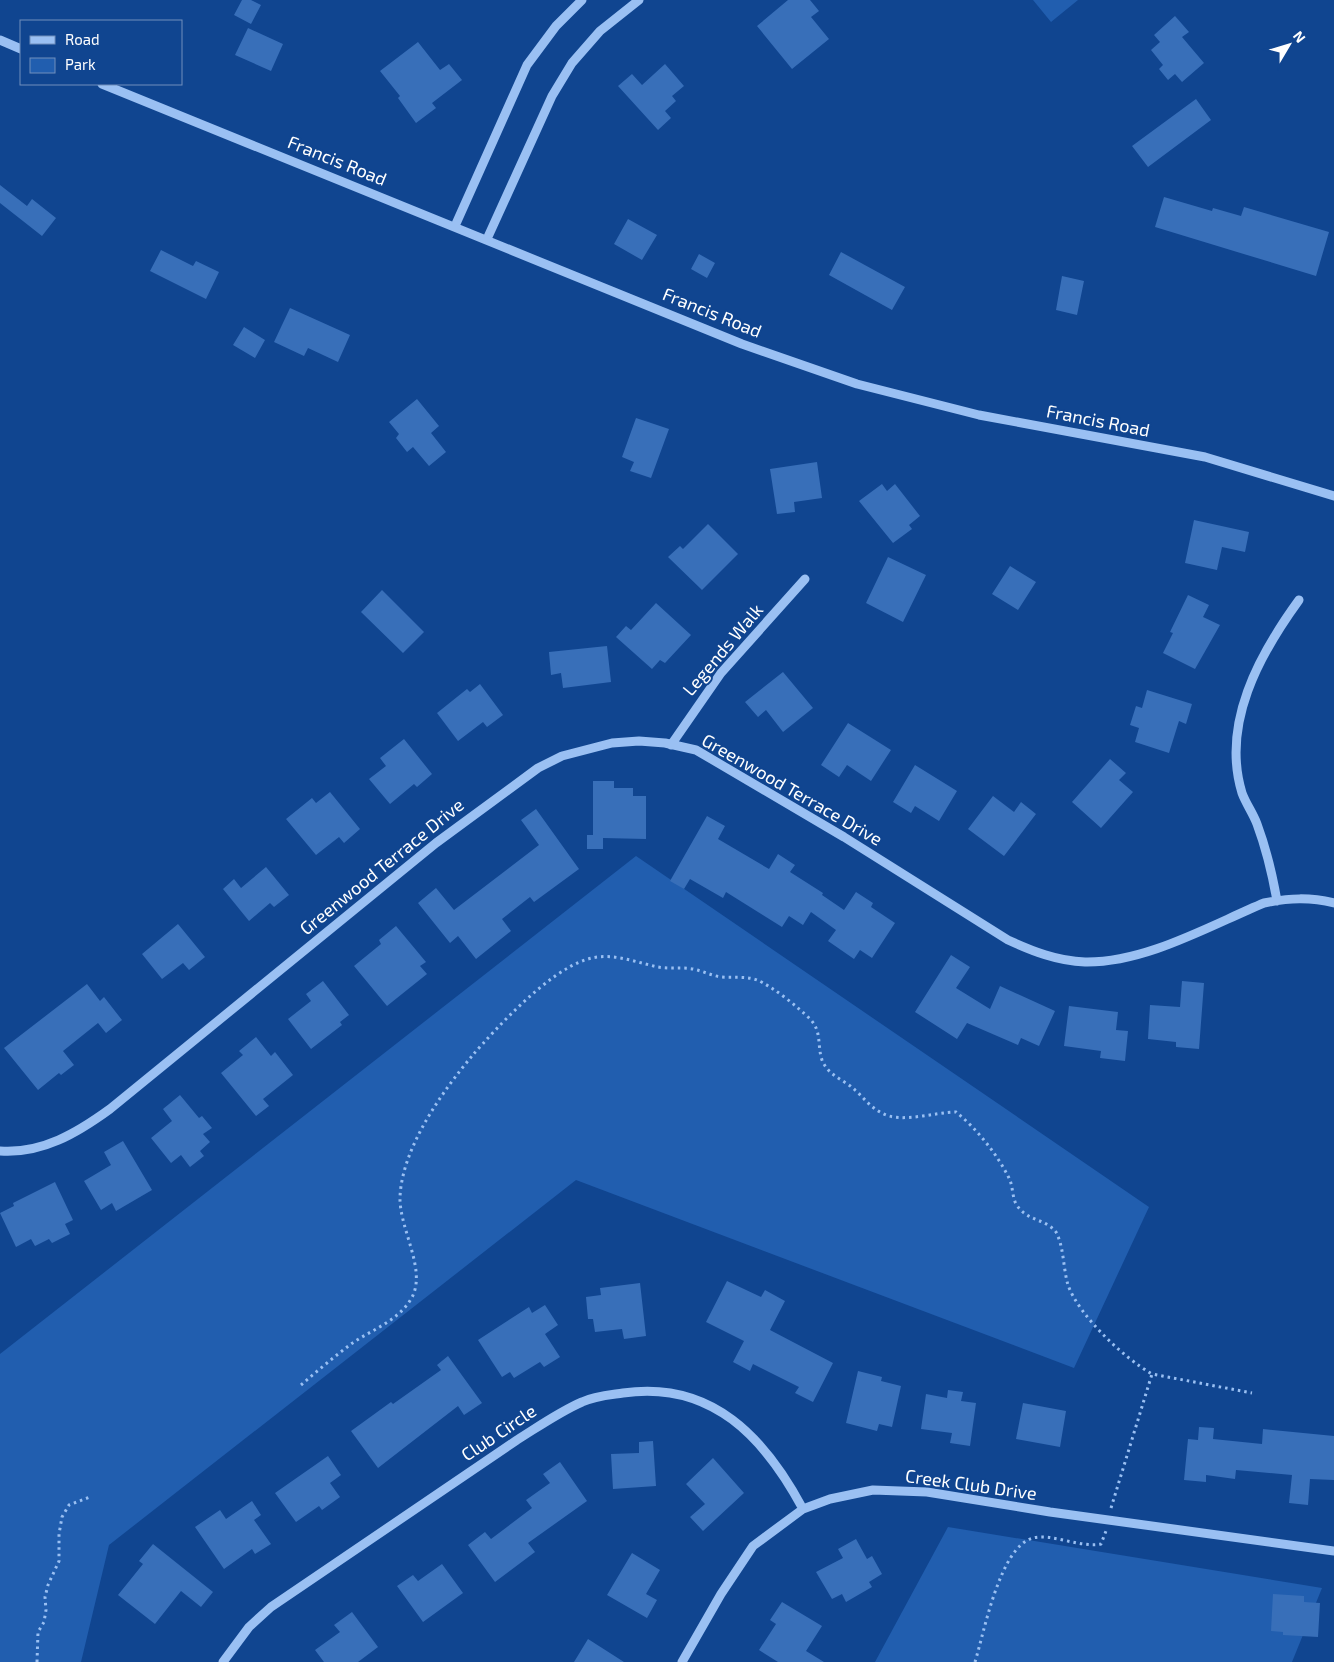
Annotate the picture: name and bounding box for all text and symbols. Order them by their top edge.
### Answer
legend [20,20,182,85]
north arrow [1264,20,1314,70]
text: N [1290,27,1309,46]
text: Road [65,30,100,48]
text: Park [65,55,96,73]
street label: Francis Road [285,130,390,190]
street label: Francis Road [660,282,765,342]
street label: Francis Road [1045,399,1152,441]
street label: Legends Walk [677,599,767,700]
street label: Greenwood Terrace Drive [698,728,887,850]
street label: Greenwood Terrace Drive [295,793,468,939]
street label: Club Circle [457,1399,540,1465]
street label: Creek Club Drive [904,1464,1038,1504]

